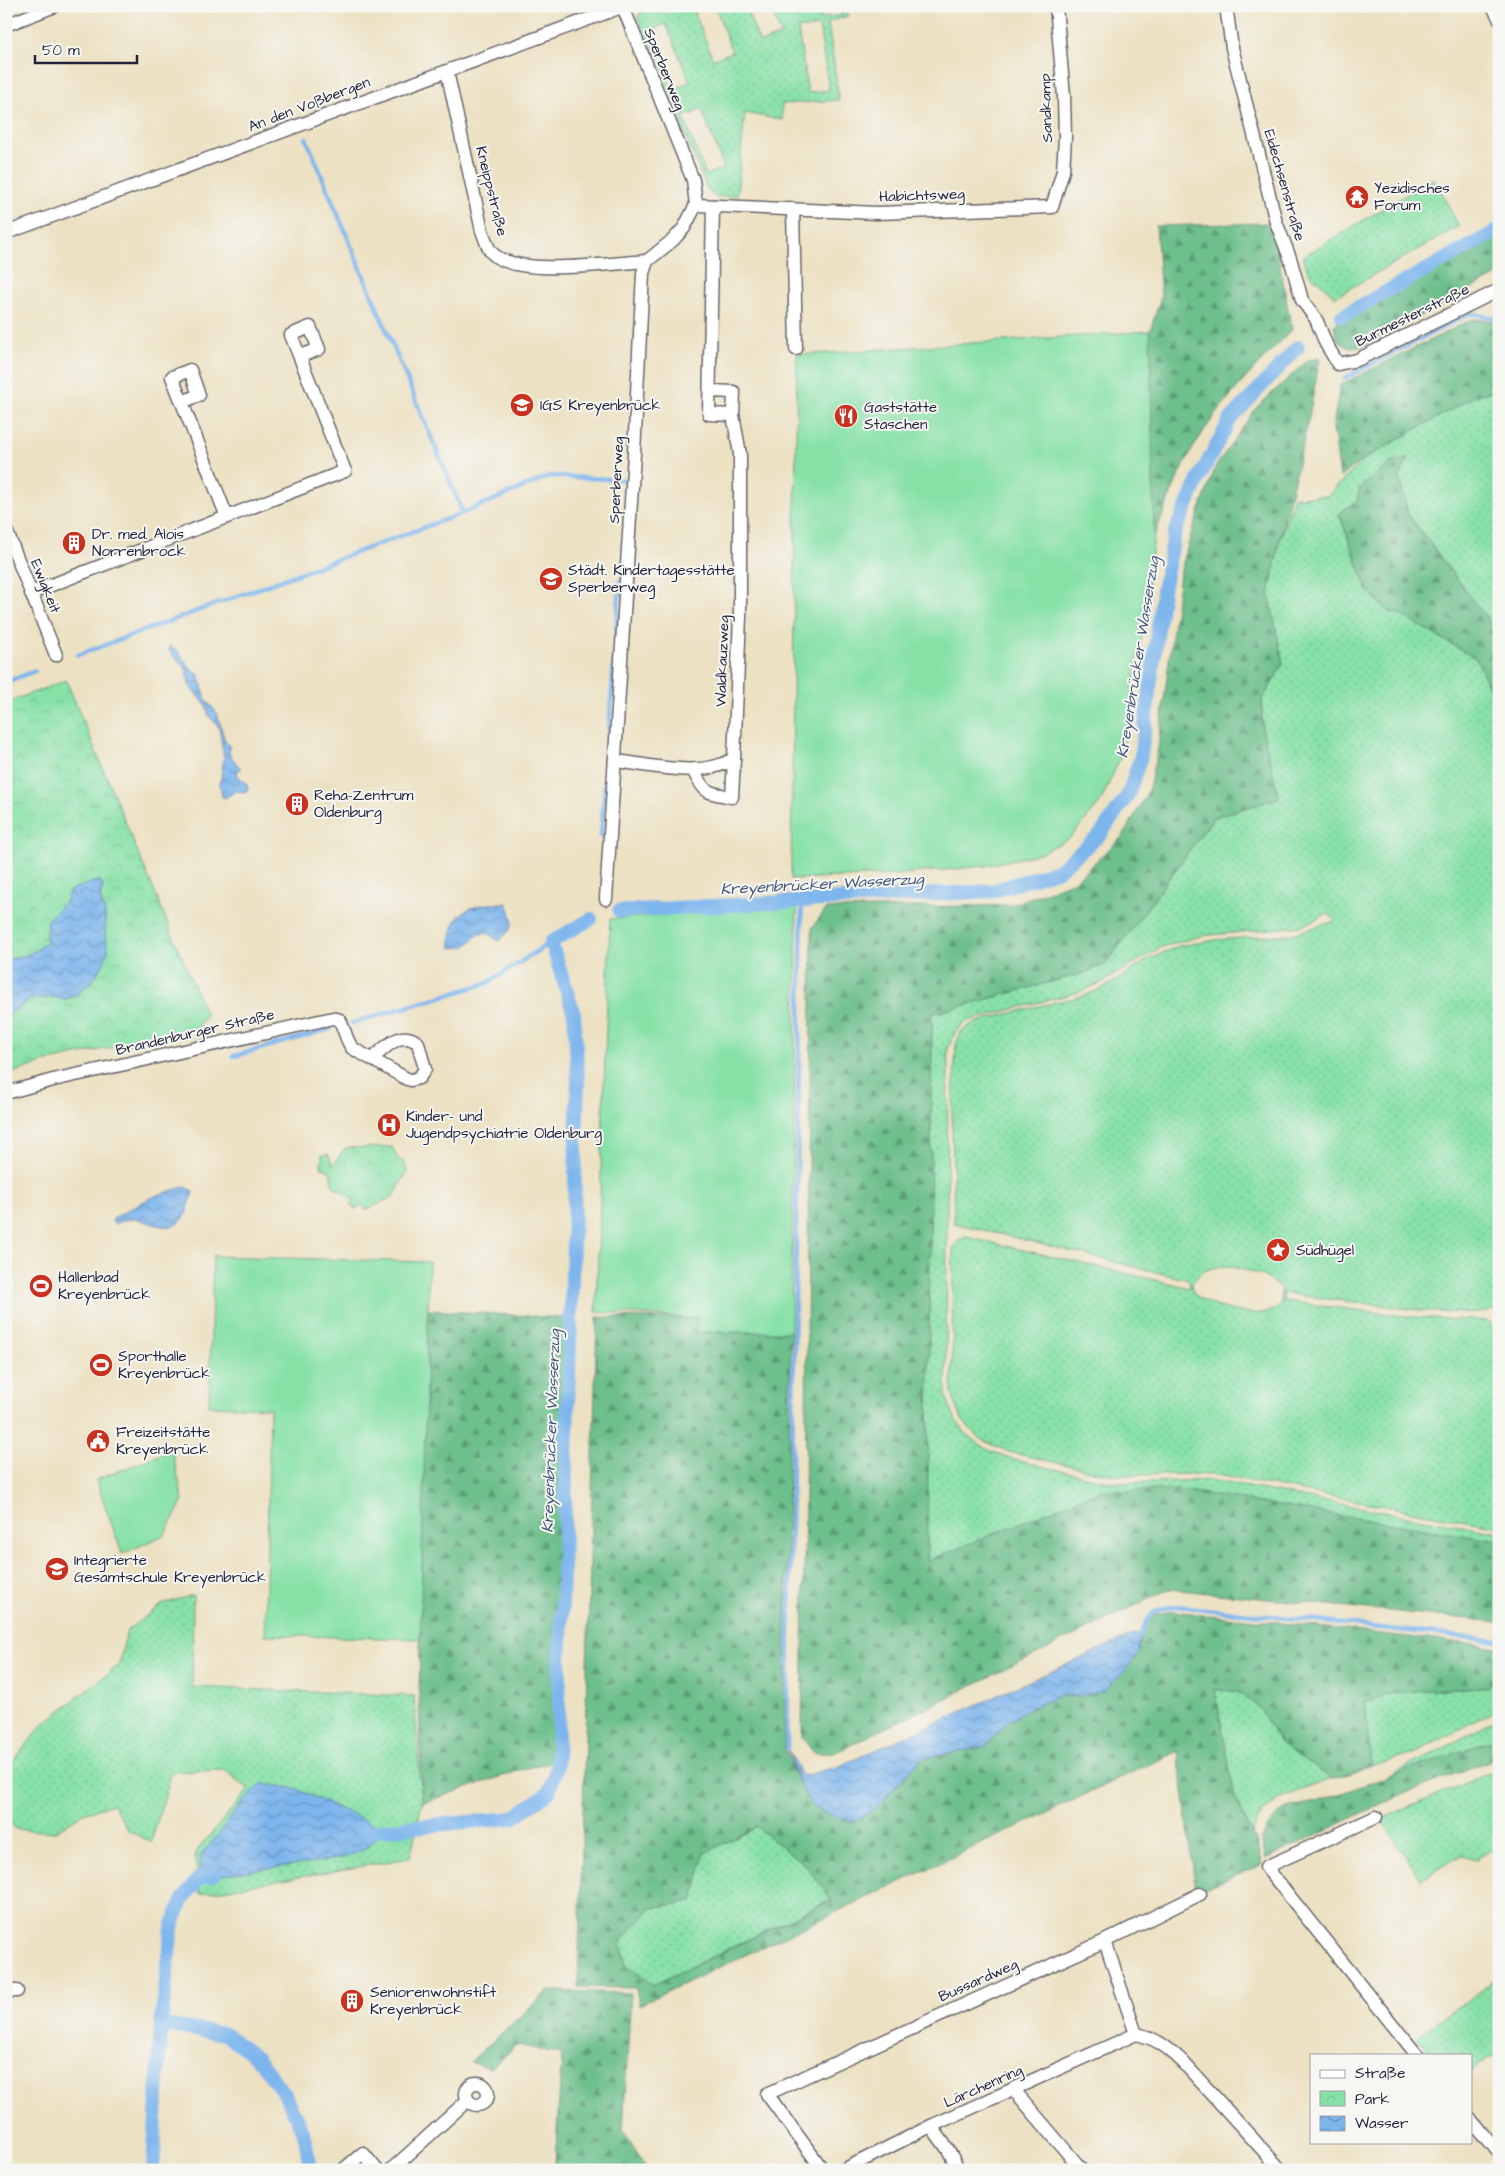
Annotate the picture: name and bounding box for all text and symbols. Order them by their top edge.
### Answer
street label: Sperberweg [638,25,691,114]
scale bar [35,32,138,64]
text: 50 m [42,40,80,61]
street label: An den Voßbergen [245,71,374,138]
street label: Sandkamp [1035,73,1058,143]
street label: Eidechsenstraße [1259,127,1311,243]
street label: Kneippstraße [470,144,513,238]
place label: Yezidisches Forum [1374,178,1450,216]
street label: Habichtsweg [879,183,966,208]
temple icon: Yezidisches Forum [1344,184,1370,210]
street label: Burmesterstraße [1352,279,1473,352]
school or university icon: IGS Kreyenbrück [509,392,535,418]
place label: IGS Kreyenbrück [540,395,661,417]
place label: Gaststätte Staschen [864,397,937,435]
restaurant icon: Gaststätte Staschen [833,403,859,429]
street label: Sperberweg [604,436,630,524]
place label: Dr. med. Alois Norrenbrock [92,524,186,562]
building icon: Dr. med. Alois Norrenbrock [61,530,87,556]
water label: Kreyenbrücker Wasserzug [1111,553,1166,759]
street label: Ewigkeit [24,556,66,617]
place label: Städt. Kindertagesstätte Sperberweg [568,560,735,599]
school or university icon: Städt. Kindertagesstätte Sperberweg [538,566,564,592]
street label: Waldkauzweg [710,615,736,707]
place label: Reha-Zentrum Oldenburg [314,785,414,824]
building icon: Reha-Zentrum Oldenburg [284,791,310,817]
water label: Kreyenbrücker Wasserzug [720,868,926,901]
street label: Brandenburger Straße [114,1004,277,1062]
place label: Kinder- und Jugendpsychiatrie Oldenburg [406,1106,602,1145]
hospital icon: Kinder- und Jugendpsychiatrie Oldenburg [376,1112,402,1138]
place icon: Südhügel [1265,1237,1291,1263]
place label: Südhügel [1296,1240,1354,1262]
place label: Hallenbad Kreyenbrück [58,1267,150,1306]
sports icon: Hallenbad Kreyenbrück [28,1273,54,1299]
water label: Kreyenbrücker Wasserzug [536,1327,567,1533]
place label: Sporthalle Kreyenbrück [118,1346,210,1385]
sports icon: Sporthalle Kreyenbrück [88,1352,114,1378]
place label: Freizeitstätte Kreyenbrück [116,1422,210,1461]
public building icon: Freizeitstätte Kreyenbrück [85,1428,111,1454]
place label: Integrierte Gesamtschule Kreyenbrück [74,1550,266,1589]
school or university icon: Integrierte Gesamtschule Kreyenbrück [44,1556,70,1582]
street label: Bussardweg [935,1953,1022,2008]
place label: Seniorenwohnstift Kreyenbrück [370,1982,496,2021]
building icon: Seniorenwohnstift Kreyenbrück [339,1988,365,2014]
legend [1310,2054,1472,2144]
street label: Lärchenring [940,2060,1027,2114]
text: Straße [1355,2063,1405,2084]
text: Park [1355,2089,1390,2110]
text: Wasser [1355,2113,1408,2134]

